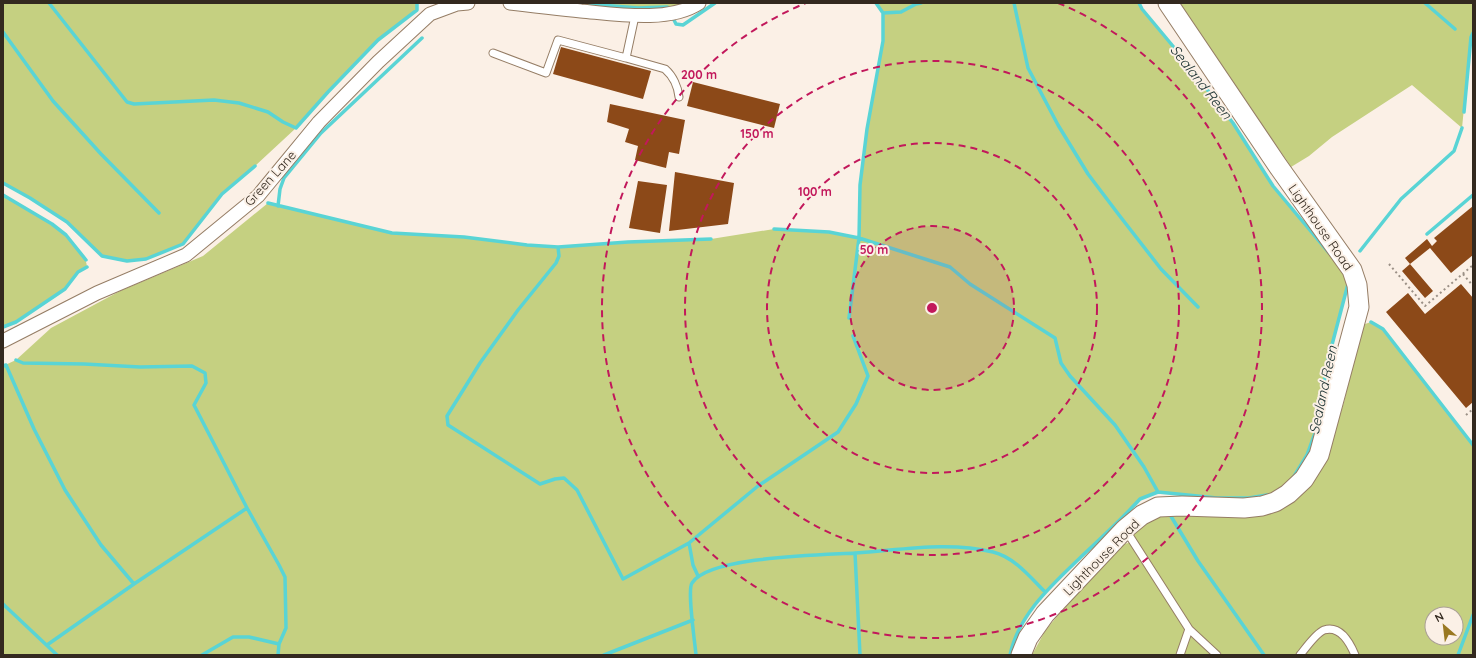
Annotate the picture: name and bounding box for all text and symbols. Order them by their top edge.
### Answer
water label: Sealand Reen [1166,41,1236,124]
text: 200 m [681,67,717,82]
text: 150 m [740,126,774,141]
street label: Green Lane [241,147,299,209]
street label: Lighthouse Road [1285,181,1357,273]
text: 100 m [798,184,832,199]
text: 50 m [860,242,888,257]
centre of rings [925,301,939,315]
water label: Sealand Reen [1305,343,1341,436]
street label: Lighthouse Road [1059,515,1143,599]
north arrow [1424,606,1464,646]
text: N [1432,609,1446,625]

